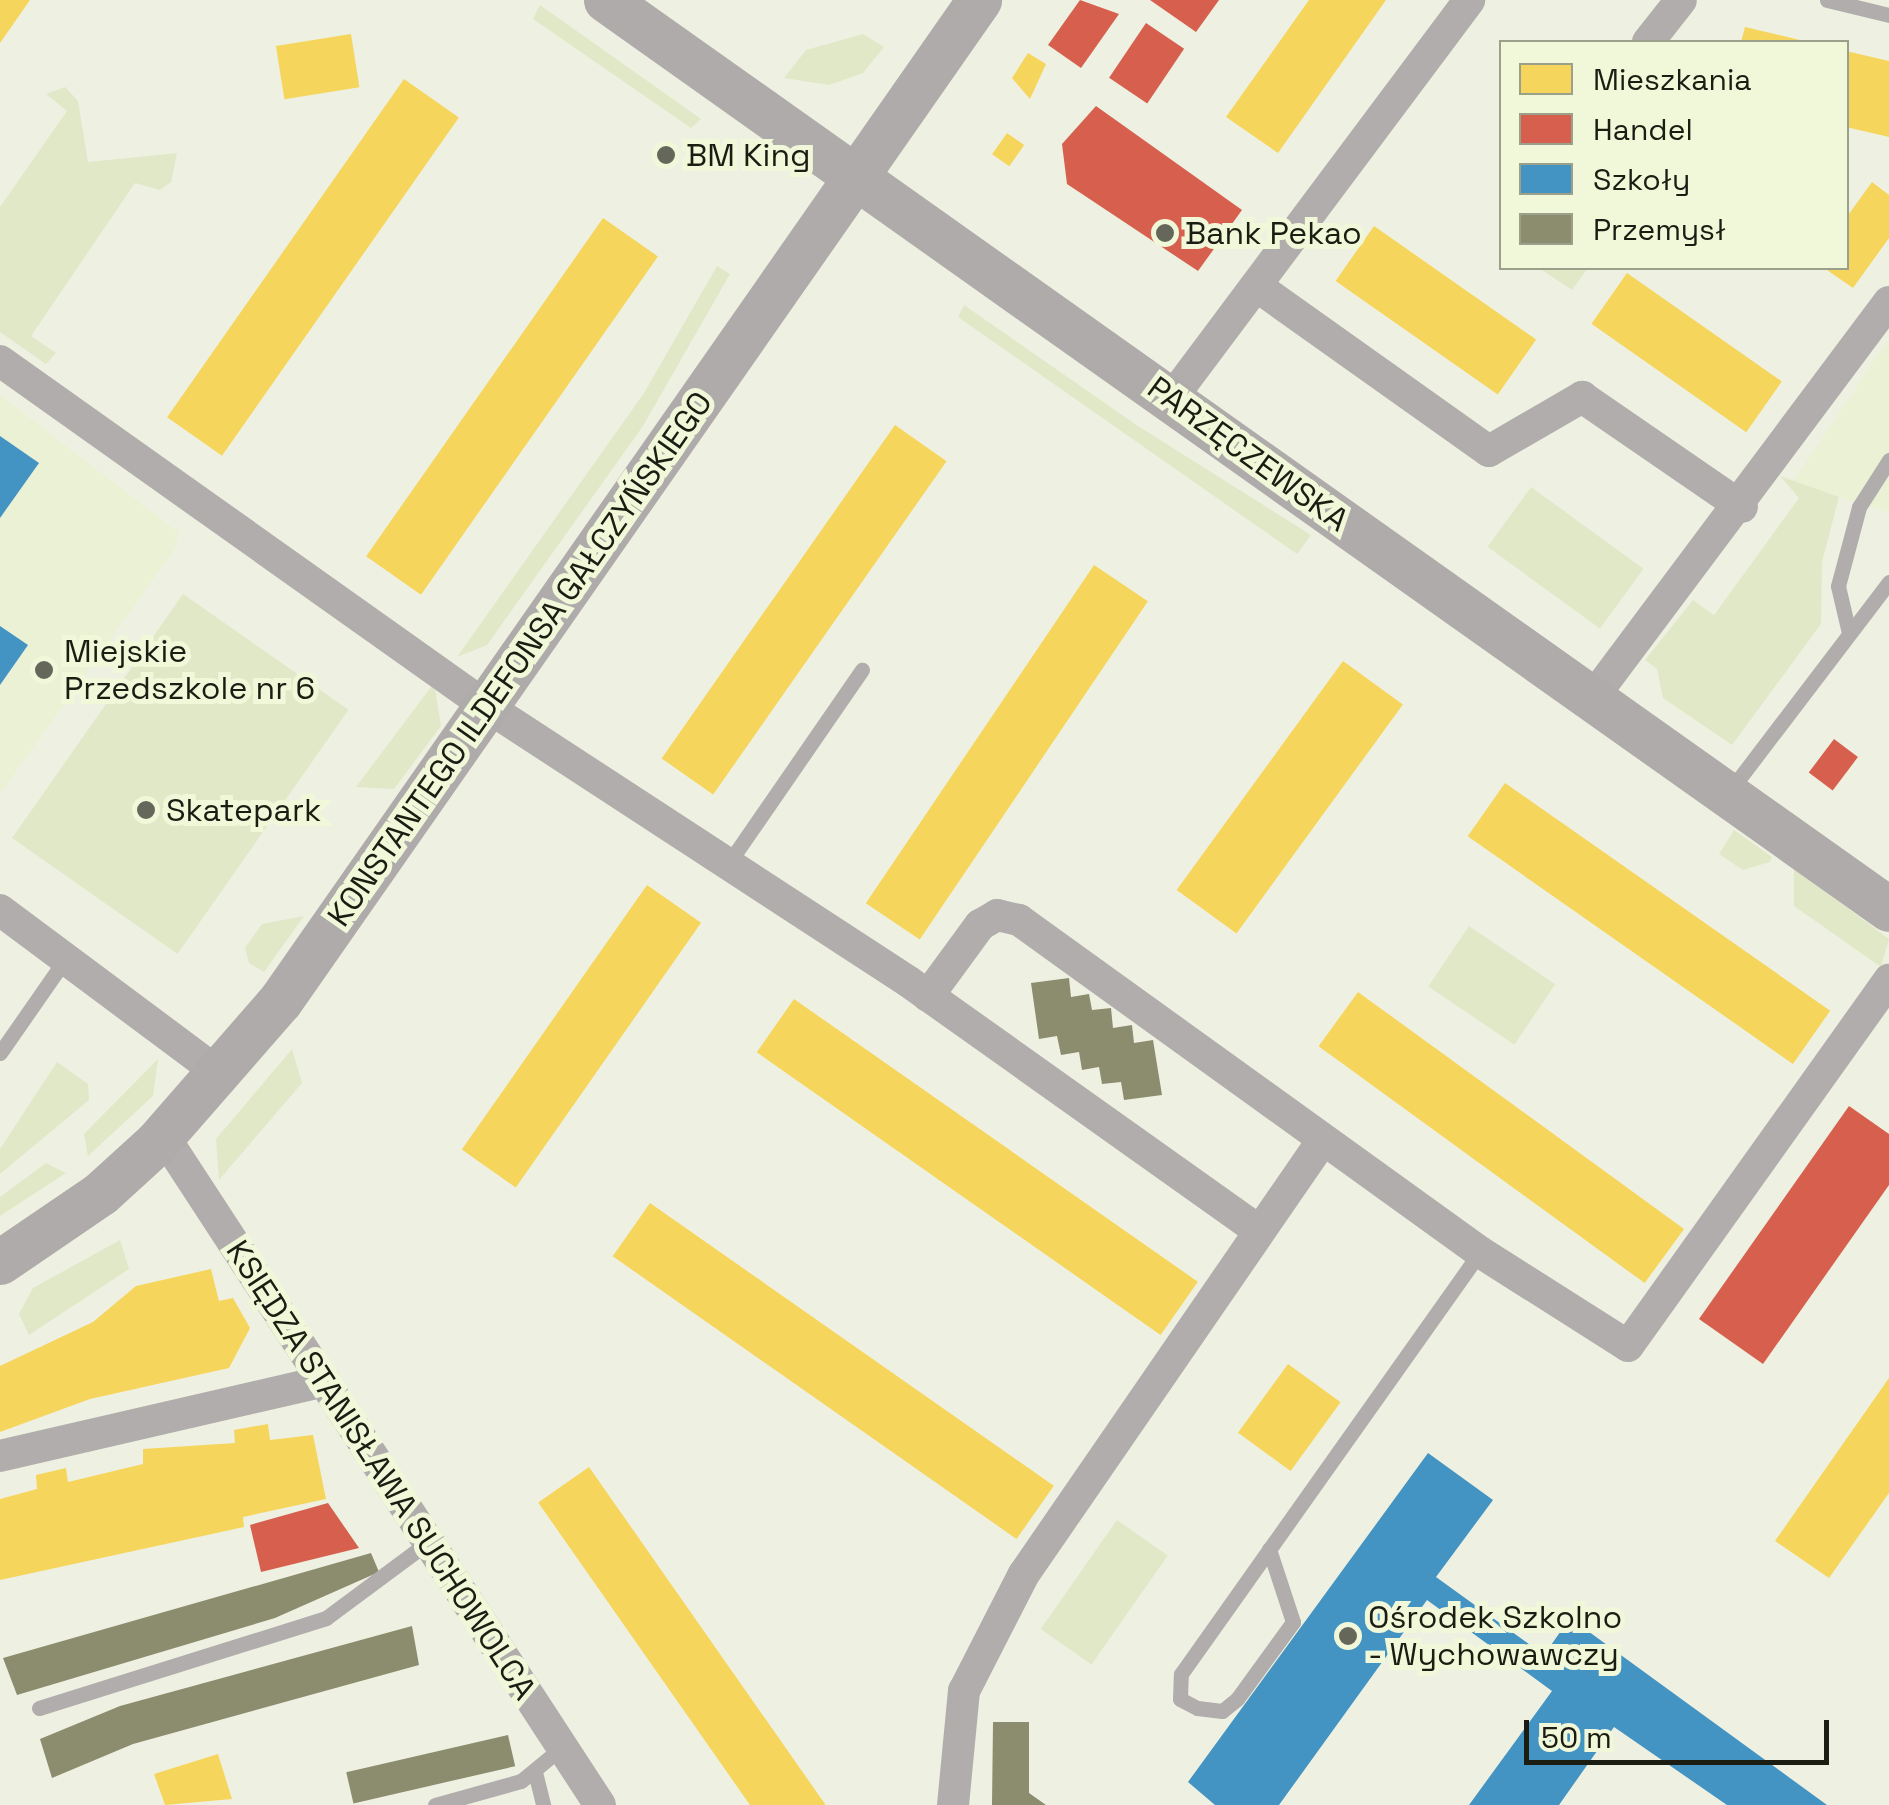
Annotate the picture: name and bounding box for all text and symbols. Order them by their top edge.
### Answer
legend [1499,40,1849,270]
text: Mieszkania [1593,60,1752,99]
text: Handel [1593,110,1693,149]
place label: BM King [686,136,811,174]
marker: BM King [655,144,677,166]
text: Szkoły [1593,160,1690,199]
text: Przemysł [1593,210,1726,249]
place label: Bank Pekao [1185,214,1362,252]
marker: Bank Pekao [1154,222,1176,244]
street label: PARZĘCZEWSKA [1140,368,1356,540]
street label: KONSTANTEGO ILDEFONSA GAŁCZYŃSKIEGO [319,384,721,934]
place label: Miejskie Przedszkole nr 6 [64,633,315,708]
marker: Miejskie Przedszkole nr 6 [33,659,55,681]
place label: Skatepark [166,791,321,829]
marker: Skatepark [135,799,157,821]
street label: KSIĘDZA STANISŁAWA SUCHOWOLCA [218,1233,544,1707]
place label: Ośrodek Szkolno - Wychowawczy [1368,1599,1622,1674]
marker: Ośrodek Szkolno - Wychowawczy [1337,1625,1359,1647]
scale bar [1529,1700,1834,1762]
text: 50 m [1541,1718,1612,1757]

